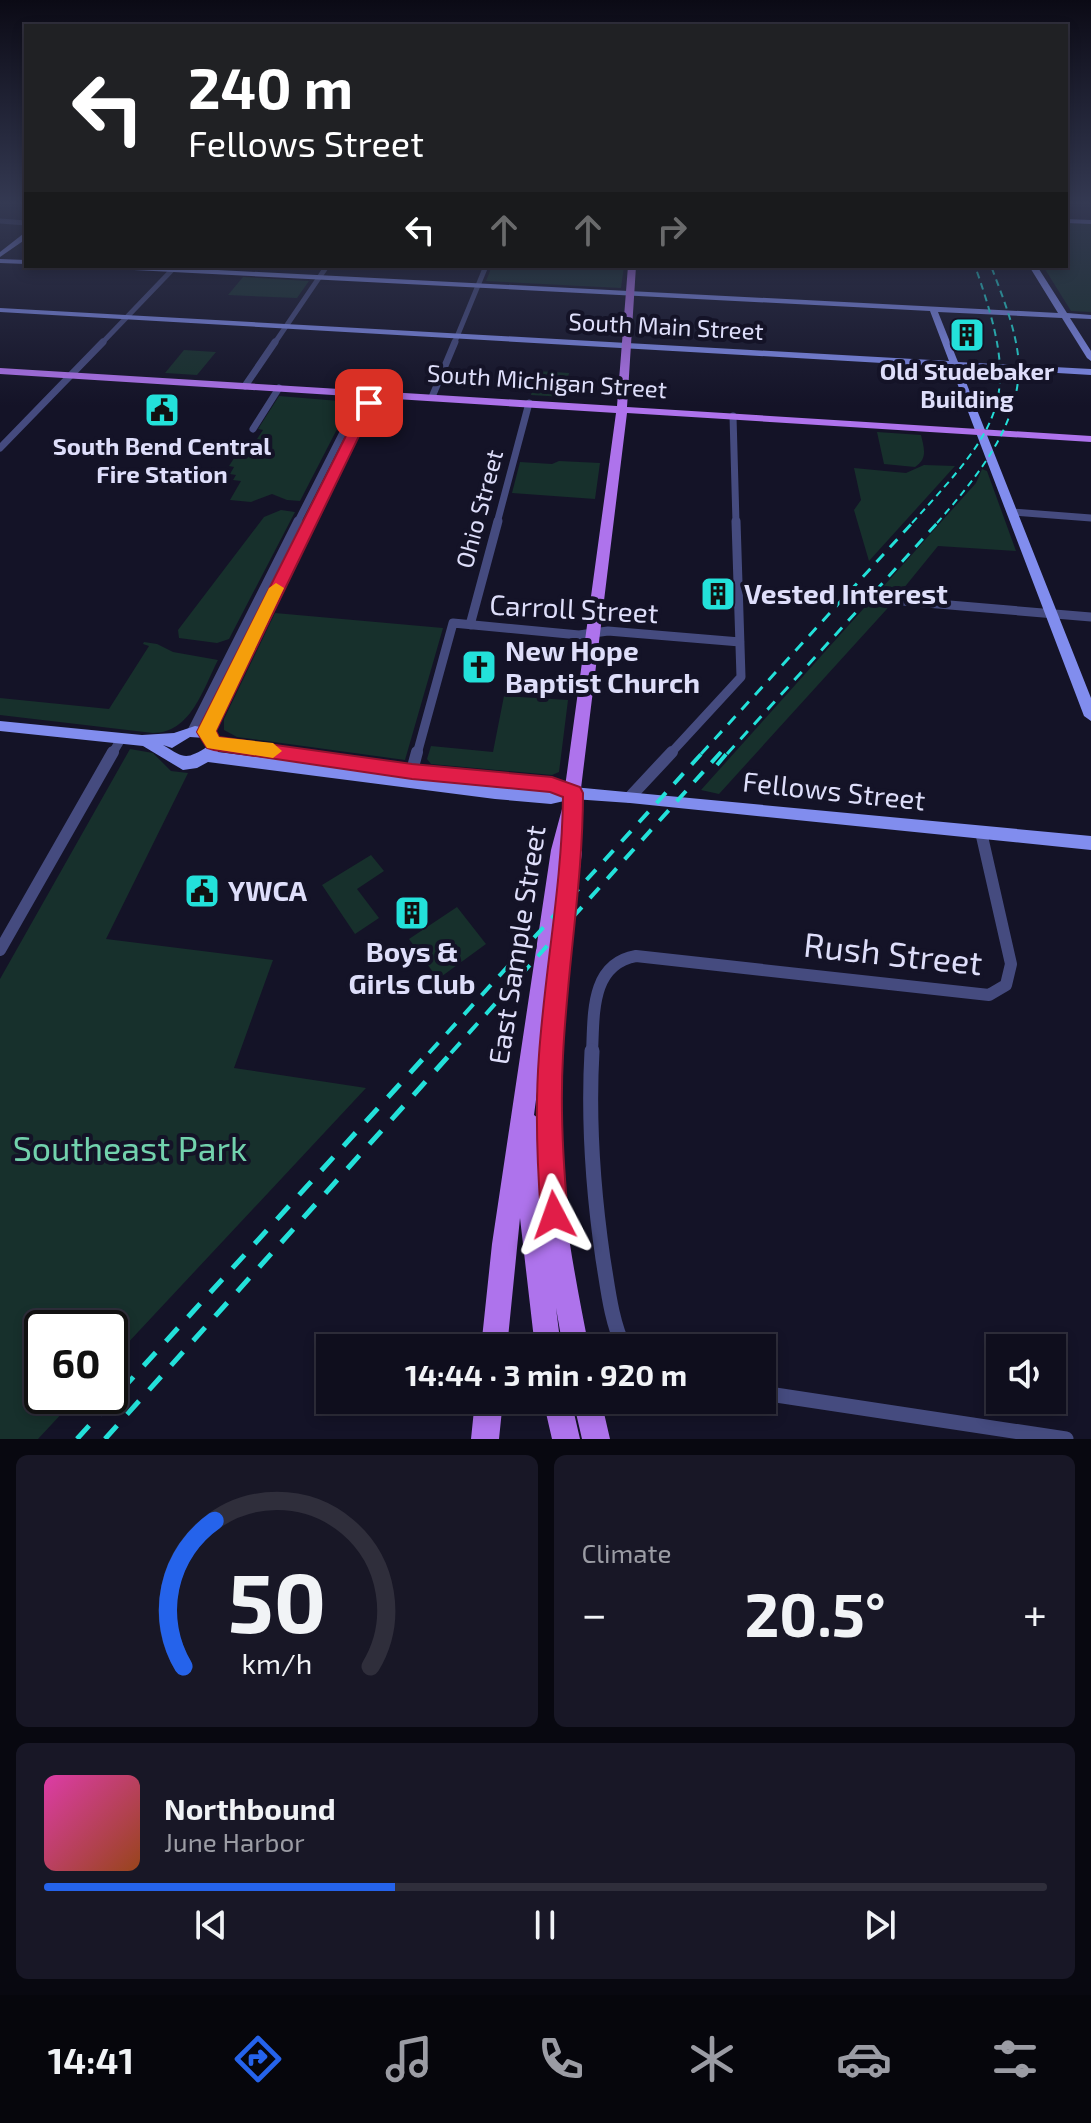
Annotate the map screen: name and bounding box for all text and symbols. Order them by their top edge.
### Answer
text: 240 m [188,53,353,120]
icon: left [56,56,160,160]
text: Fellows Street [188,121,424,164]
icon: left [398,208,442,252]
icon: ahead [482,208,526,252]
icon: ahead [566,208,610,252]
icon: right [650,208,694,252]
street label: South Main Street [568,306,764,345]
building icon: Old Studebaker Building [948,316,986,354]
place label: Old Studebaker Building [880,356,1055,413]
street label: South Michigan Street [426,358,668,403]
pin [335,369,403,437]
icon: arrive [347,381,391,425]
public building icon: South Bend Central Fire Station [143,391,181,429]
place label: South Bend Central Fire Station [53,431,271,488]
street label: Ohio Street [449,446,508,571]
building icon: Vested Interest [699,575,737,613]
place label: Vested Interest [744,576,948,610]
street label: Carroll Street [489,587,659,629]
place label: New Hope Baptist Church [505,633,700,699]
church icon: New Hope Baptist Church [460,648,498,686]
street label: Fellows Street [741,764,927,817]
street label: East Sample Street [480,823,552,1067]
public building icon: YWCA [183,872,221,910]
place label: YWCA [228,873,308,907]
building icon: Boys & Girls Club [393,894,431,932]
street label: Rush Street [802,923,985,982]
place label: Boys & Girls Club [349,934,475,1000]
park label: Southeast Park [13,1127,247,1168]
position arrow [512,1173,596,1257]
speed limit sign: 60 [24,1310,128,1414]
map controls [986,1334,1066,1414]
button: sound [986,1334,1066,1414]
text: 14:44 · 3 min · 920 m [405,1356,687,1392]
text: Climate [582,1537,671,1568]
text: 50 [228,1550,326,1650]
text: 20.5° [744,1577,886,1649]
text: − [582,1586,607,1639]
text: + [1023,1586,1047,1639]
text: km/h [241,1645,312,1680]
text: Northbound [164,1790,336,1826]
text: June Harbor [164,1826,305,1857]
icon: previous [189,1903,233,1947]
icon: pause [523,1903,567,1947]
icon: next [858,1903,902,1947]
icon: directions [230,2031,286,2087]
icon: music [381,2031,437,2087]
icon: phone [533,2031,589,2087]
icon: climate [684,2031,740,2087]
icon: car [836,2031,892,2087]
icon: filters [987,2031,1043,2087]
text: 14:41 [48,2038,134,2081]

